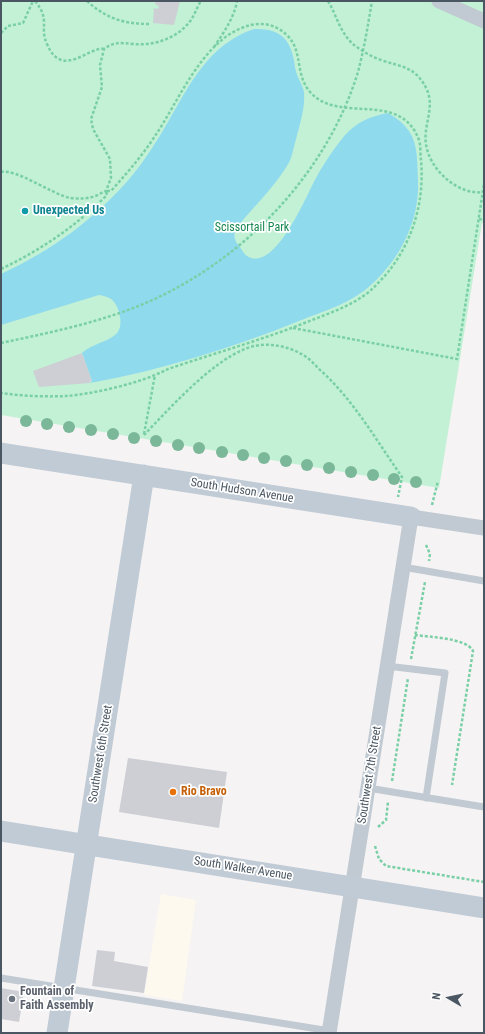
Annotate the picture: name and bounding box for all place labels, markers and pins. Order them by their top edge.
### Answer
place label: Unexpected Us [33,204,105,218]
marker: Unexpected Us [20,206,30,216]
place label: Rio Bravo [181,785,227,799]
marker: Rio Bravo [168,787,178,797]
place label: Fountain of Faith Assembly [20,985,94,1013]
marker: Fountain of Faith Assembly [7,994,17,1004]

